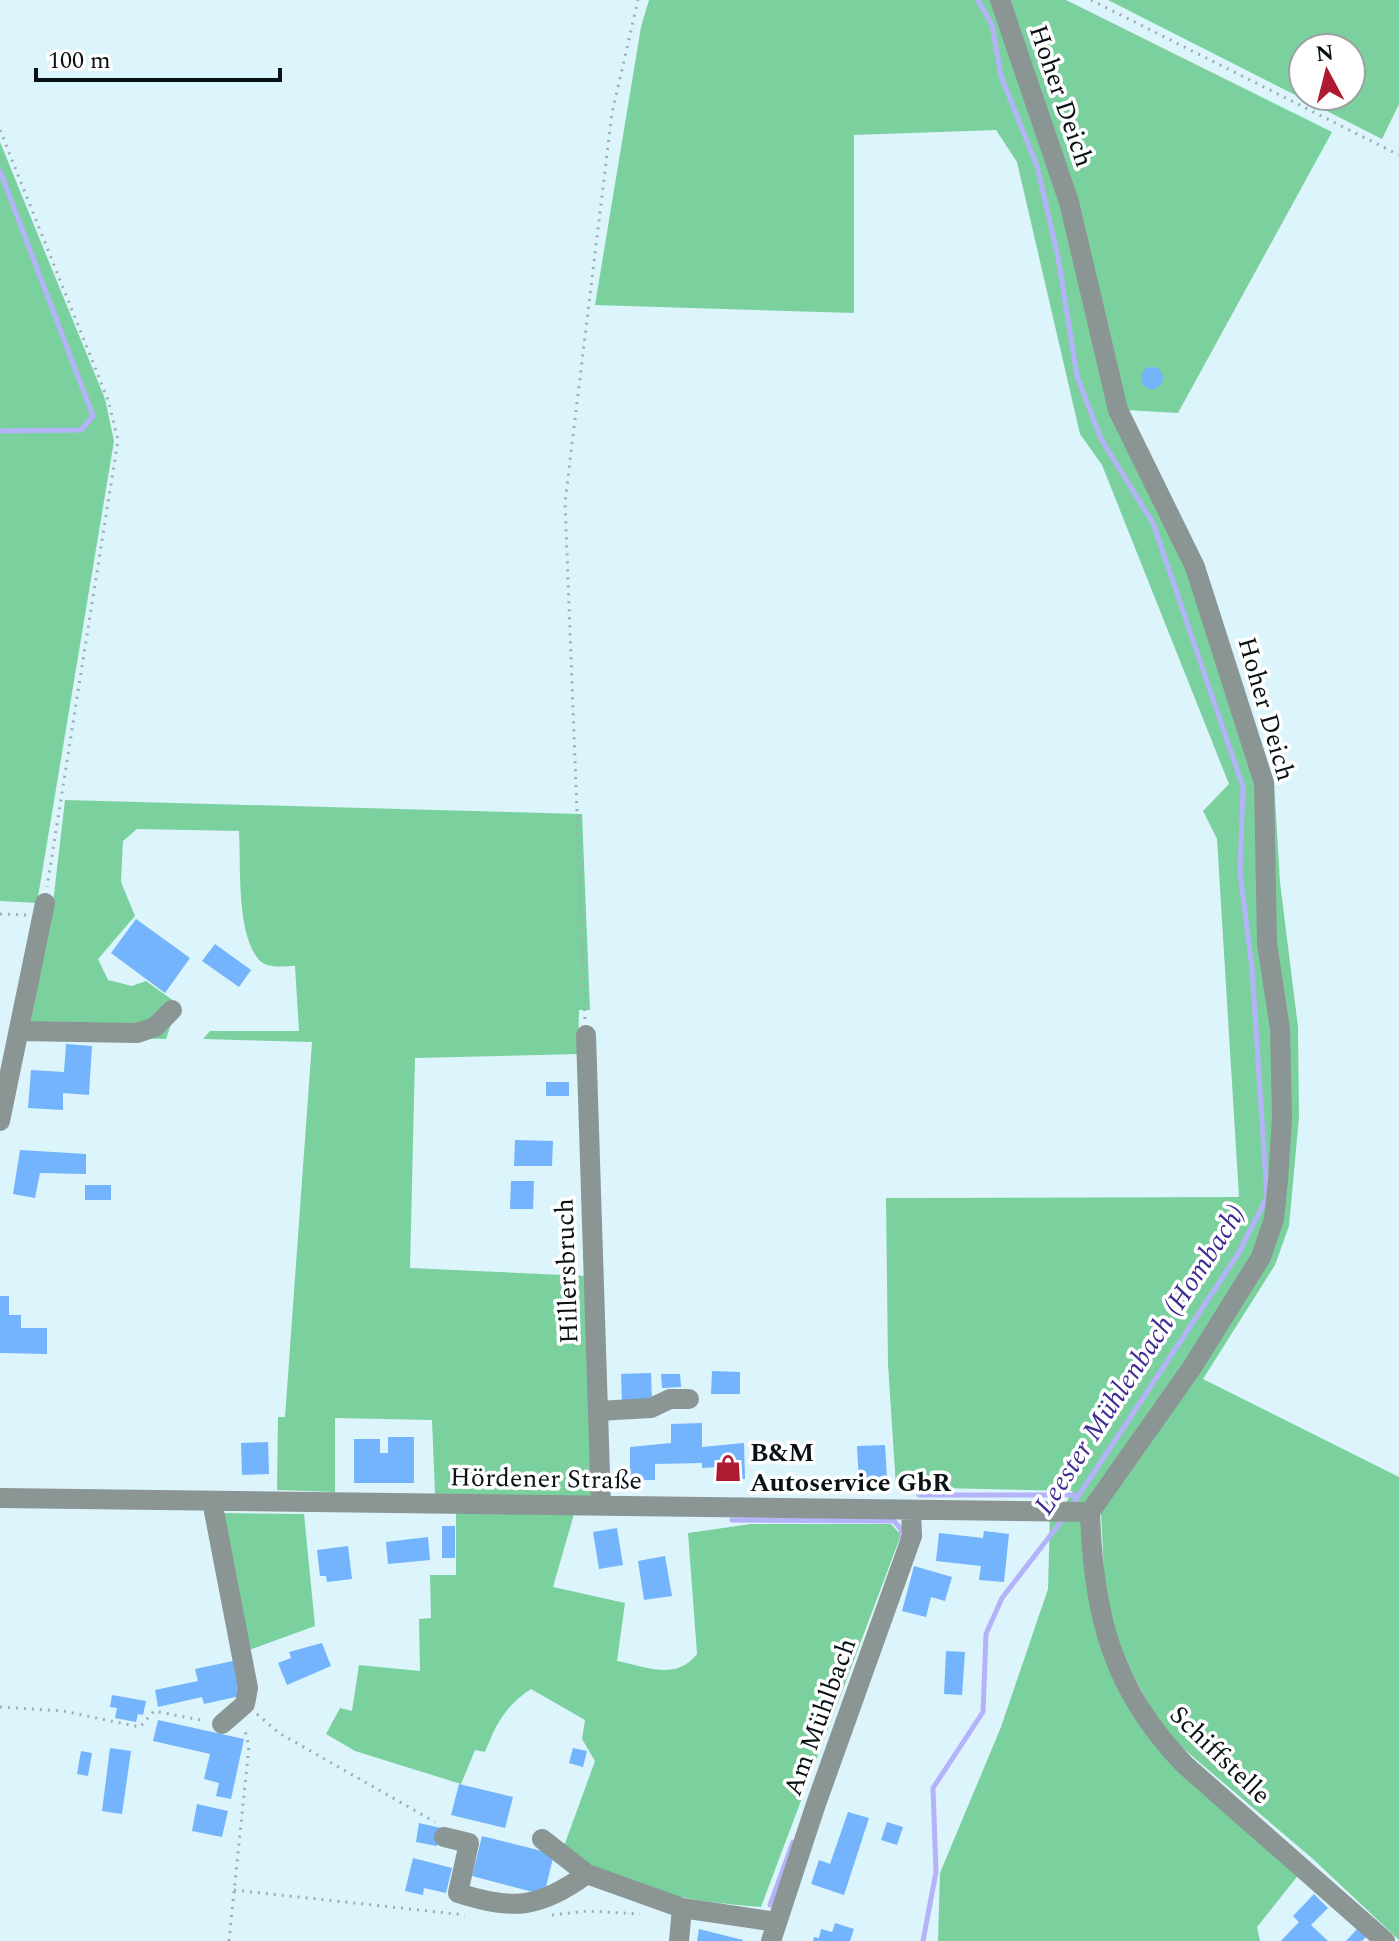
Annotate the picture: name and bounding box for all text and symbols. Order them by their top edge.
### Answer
street label: Hoher Deich [1018,19,1104,173]
scale bar [36,32,280,82]
north arrow [1287,32,1367,112]
text: N [1314,36,1336,71]
text: 100 m [48,43,111,79]
street label: Hoher Deich [1226,632,1306,786]
water label: Leester Mühlenbach (Hombach) [1023,1196,1257,1524]
street label: Hillersbruch [544,1198,590,1344]
place label: B&M Autoservice GbR [750,1433,952,1503]
shop icon: B&M Autoservice GbR [713,1453,743,1483]
street label: Hördener Straße [450,1457,642,1501]
street label: Am Mühlbach [773,1632,867,1802]
street label: Schiffstelle [1160,1696,1280,1814]

